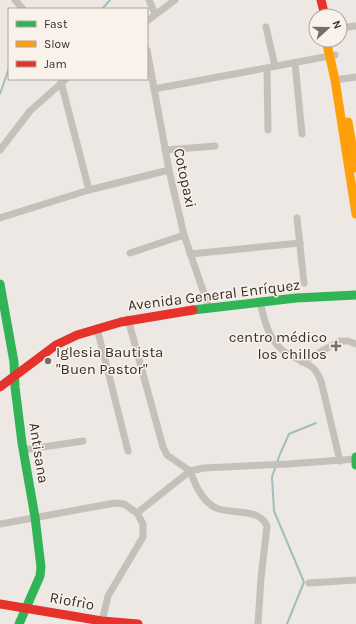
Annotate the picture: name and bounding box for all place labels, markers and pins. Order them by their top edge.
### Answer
place label: centro médico los chillos [229,328,327,363]
marker: centro médico los chillos [330,340,342,352]
place label: Iglesia Bautista "Buen Pastor" [56,343,163,378]
marker: Iglesia Bautista "Buen Pastor" [43,356,53,366]

